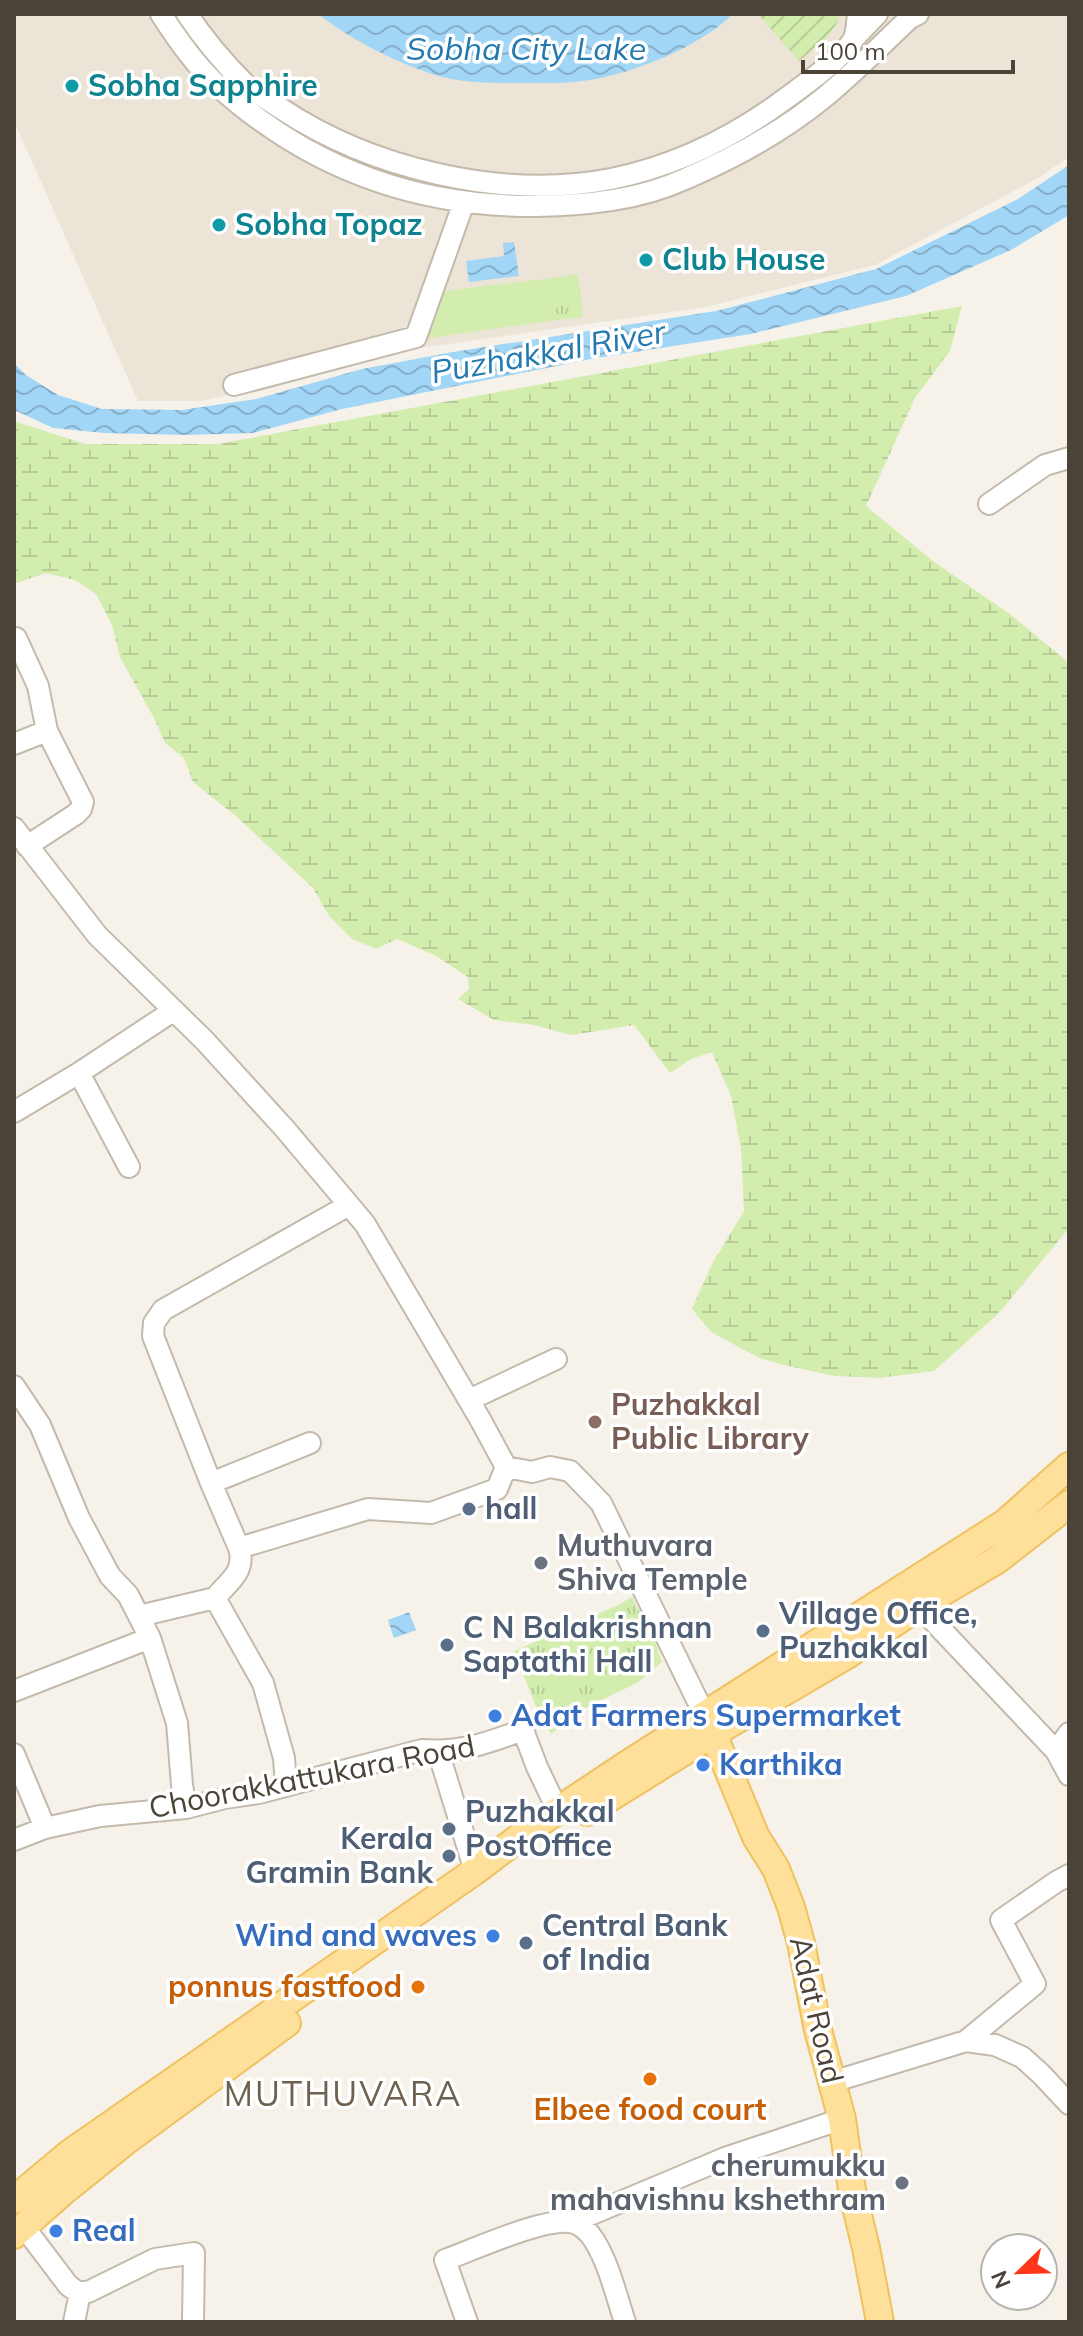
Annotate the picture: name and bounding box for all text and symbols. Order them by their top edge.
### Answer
scale bar [803,24,1013,74]
water label: Sobha City Lake [406,28,646,68]
text: 100 m [815,36,886,66]
place label: Sobha Sapphire [88,66,318,104]
marker: Sobha Sapphire [63,77,81,95]
place label: Sobha Topaz [235,205,423,243]
marker: Sobha Topaz [210,216,228,234]
place label: Club House [662,240,825,278]
marker: Club House [637,251,655,269]
water label: Puzhakkal River [428,310,669,391]
place label: Puzhakkal Public Library [611,1385,809,1457]
marker: Puzhakkal Public Library [586,1413,604,1431]
place label: hall [485,1489,537,1527]
marker: hall [460,1500,478,1518]
place label: Muthuvara Shiva Temple [557,1526,748,1598]
marker: Muthuvara Shiva Temple [532,1554,550,1572]
place label: Village Office, Puzhakkal [778,1594,978,1666]
place label: C N Balakrishnan Saptathi Hall [463,1608,712,1680]
marker: Village Office, Puzhakkal [754,1622,772,1640]
marker: C N Balakrishnan Saptathi Hall [438,1636,456,1654]
place label: Adat Farmers Supermarket [511,1696,901,1734]
marker: Adat Farmers Supermarket [486,1707,504,1725]
street label: Choorakkattukara Road [146,1726,478,1826]
place label: Karthika [719,1745,843,1783]
marker: Karthika [694,1756,712,1774]
place label: Puzhakkal PostOffice [465,1792,615,1864]
place label: Kerala Gramin Bank [246,1819,434,1891]
marker: Puzhakkal PostOffice [440,1820,458,1838]
marker: Kerala Gramin Bank [440,1847,458,1865]
place label: Central Bank of India [542,1906,729,1978]
place label: Wind and waves [235,1916,477,1954]
marker: Wind and waves [484,1927,502,1945]
street label: Adat Road [782,1933,852,2087]
marker: Central Bank of India [517,1934,535,1952]
place label: ponnus fastfood [168,1967,402,2005]
marker: ponnus fastfood [409,1978,427,1996]
marker: Elbee food court [641,2070,659,2088]
district label: MUTHUVARA [224,2072,462,2115]
place label: Elbee food court [534,2090,766,2128]
place label: cherumukku mahavishnu kshethram [550,2146,886,2218]
marker: cherumukku mahavishnu kshethram [893,2174,911,2192]
place label: Real [72,2211,136,2249]
marker: Real [47,2222,65,2240]
north arrow [979,2232,1059,2312]
text: N [984,2267,1017,2293]

